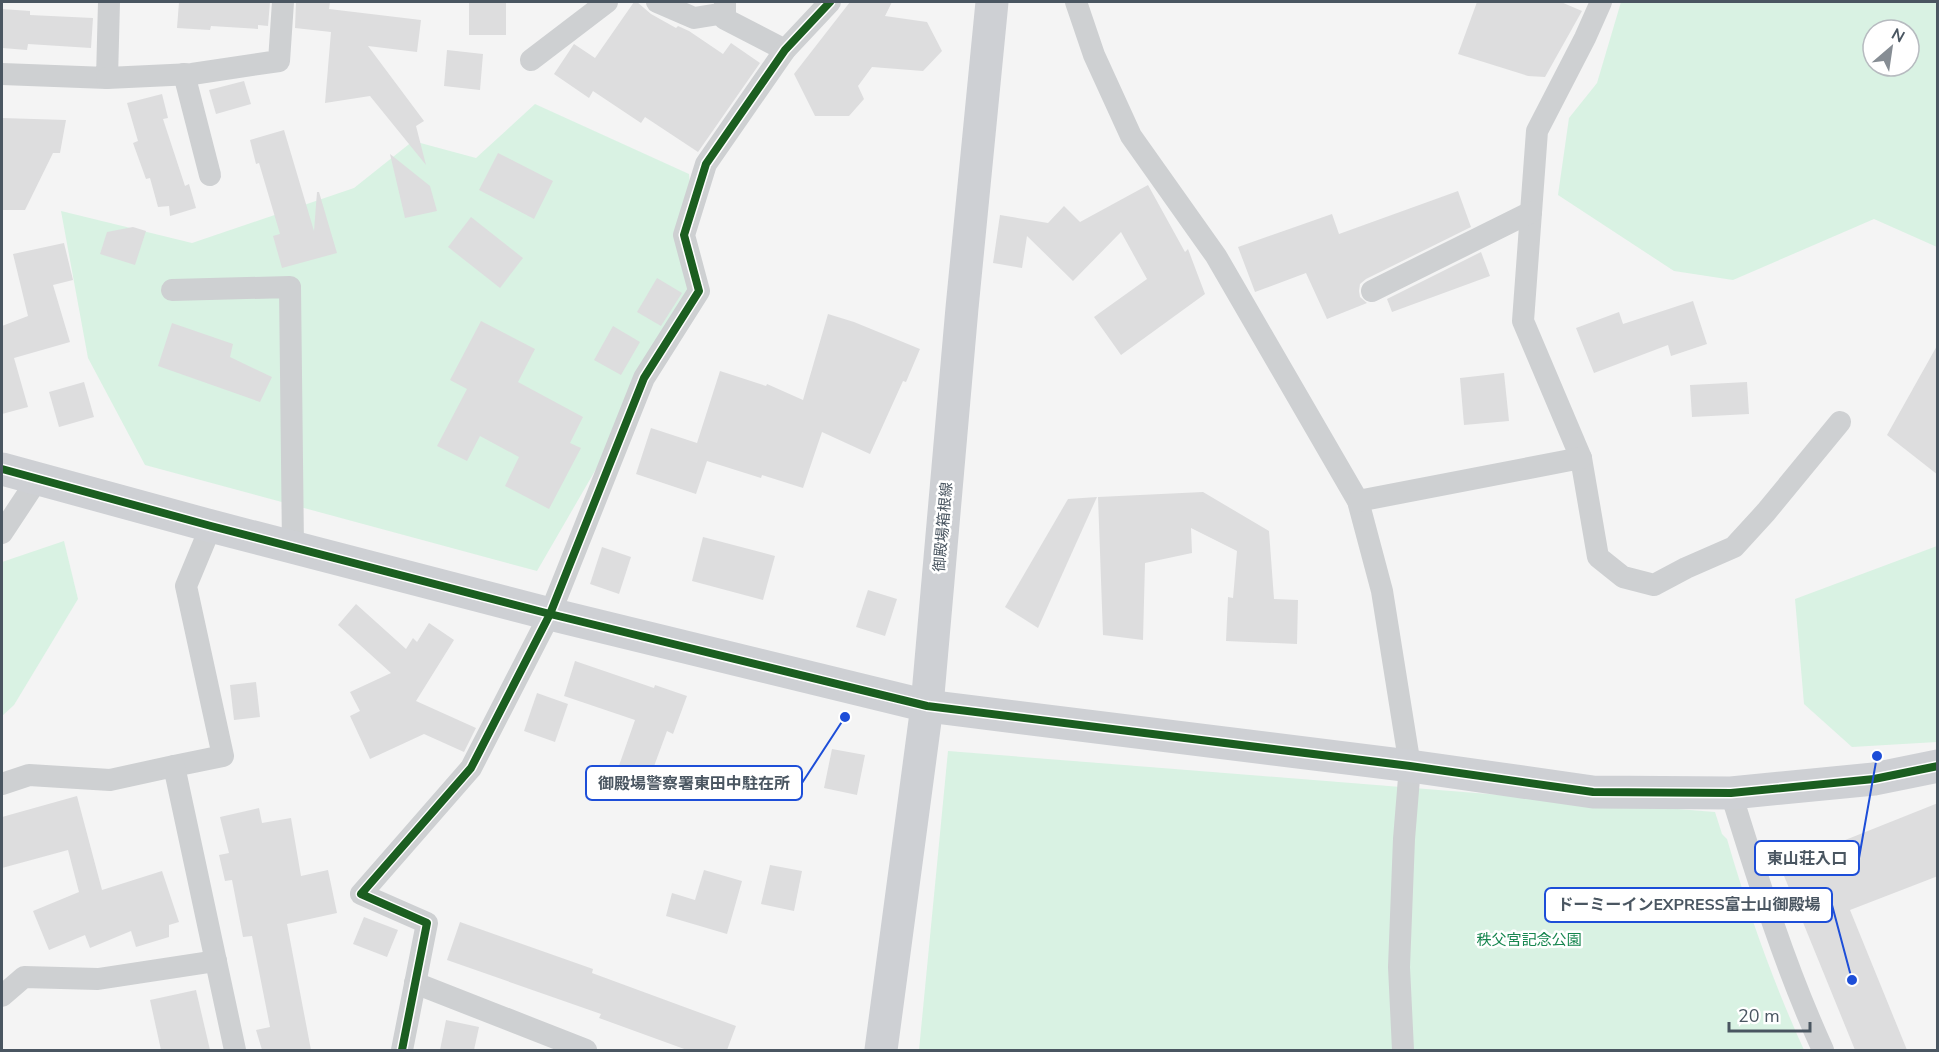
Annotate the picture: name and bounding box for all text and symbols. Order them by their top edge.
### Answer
north arrow [1861,18,1921,78]
text: N [1887,23,1908,48]
street label: 御殿場箱根線 [929,481,957,573]
callout: 御殿場警察署東田中駐在所 [586,766,802,800]
text: 御殿場警察署東田中駐在所 [598,773,790,795]
callout: 東山荘入口 [1755,841,1859,875]
text: 東山荘入口 [1767,848,1847,870]
callout: ドーミーインEXPRESS富士山御殿場 [1545,888,1832,922]
text: ドーミーインEXPRESS富士山御殿場 [1557,894,1821,916]
park label: 秩父宮記念公園 [1476,930,1582,950]
scale bar [1729,995,1810,1033]
text: 20 m [1738,1004,1780,1028]

